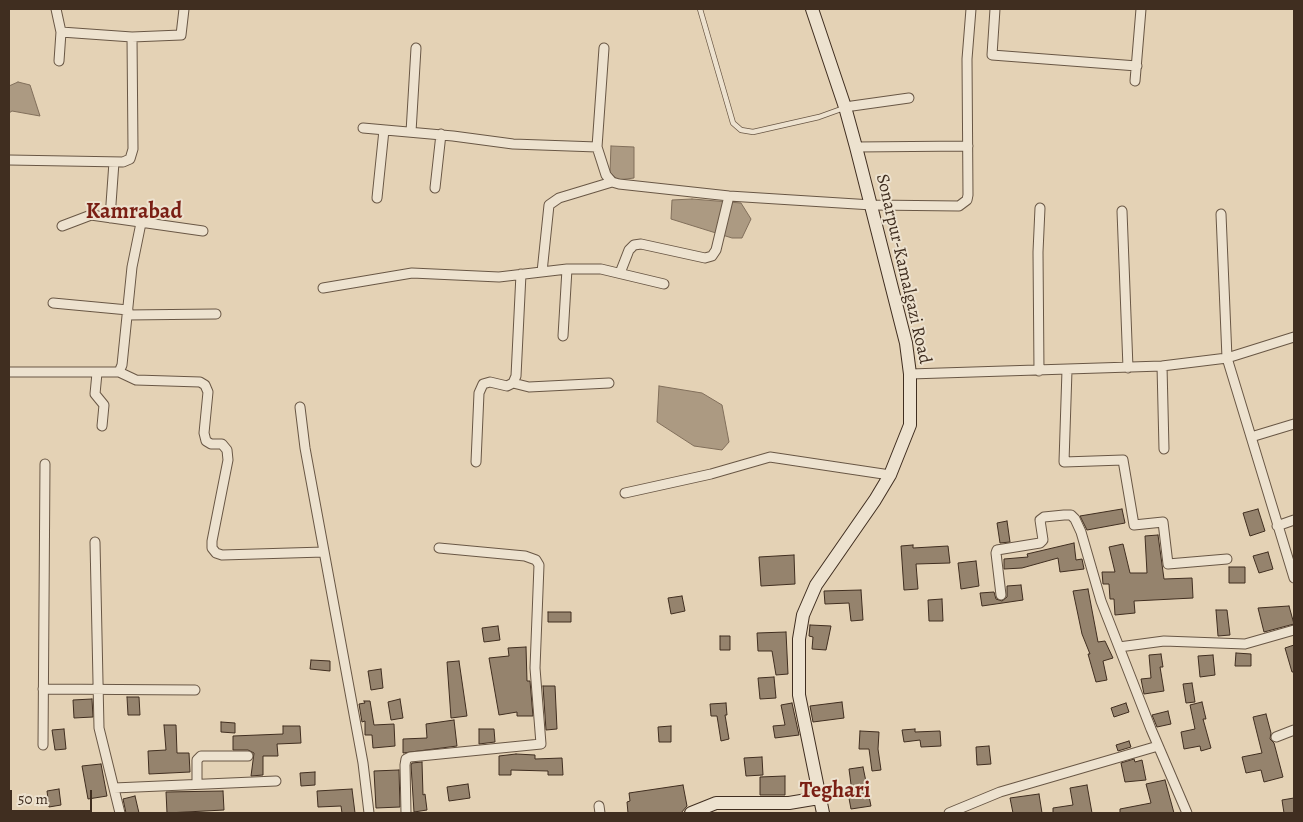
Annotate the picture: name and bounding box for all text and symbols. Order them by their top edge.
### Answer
street label: Sonarpur-Kamalgazi Road [871,172,935,366]
district label: Kamrabad [86,200,182,226]
district label: Teghari [800,779,870,805]
scale bar [12,780,95,812]
text: 50 m [18,789,48,809]

